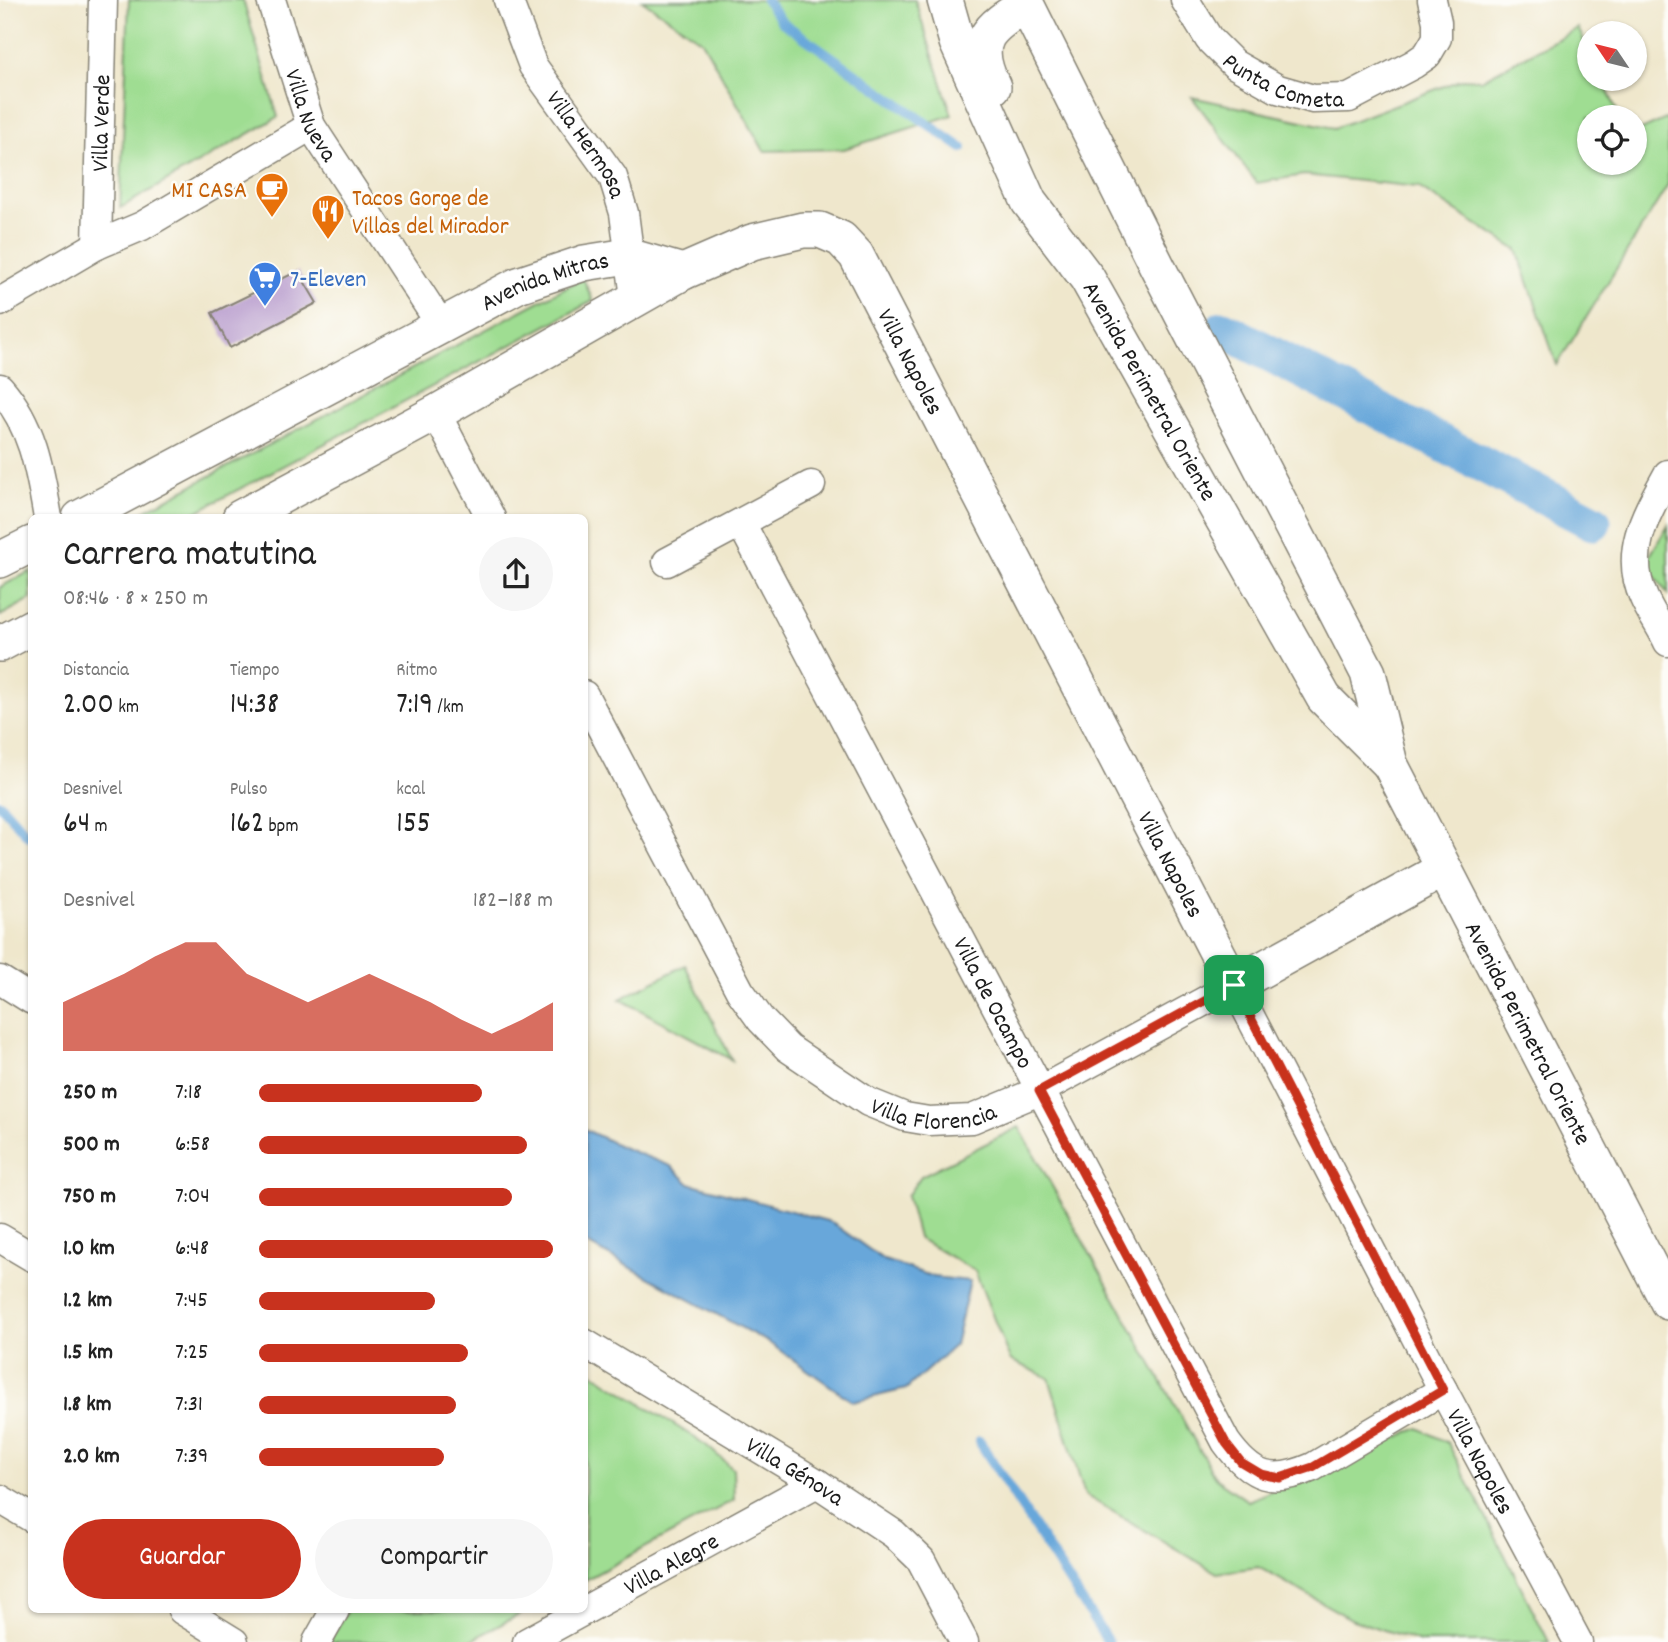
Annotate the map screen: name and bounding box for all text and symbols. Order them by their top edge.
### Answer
north arrow [1577,21,1647,91]
map controls [1577,21,1647,175]
street label: Punta Cometa [1213,47,1345,119]
street label: Villa Nueva [274,65,344,170]
street label: Villa Verde [85,74,121,172]
street label: Villa Hermosa [536,85,633,203]
button: locate [1577,105,1647,175]
cafe icon: MI CASA [253,170,291,219]
place label: MI CASA [171,175,247,209]
place label: Tacos Gorge de Villas del Mirador [352,183,509,245]
restaurant icon: Tacos Gorge de Villas del Mirador [309,192,347,241]
street label: Avenida Mitras [476,245,612,322]
supermarket icon: 7-Eleven [246,259,284,308]
place label: 7-Eleven [290,264,366,298]
street label: Avenida Perimetral Oriente [1072,276,1224,508]
street label: Villa Napoles [867,304,950,422]
text: Carrera matutina [63,529,316,584]
button: share [479,537,553,611]
text: 08:46 · 8 × 250 m [63,583,208,616]
text: Distancia [63,658,129,685]
text: Tiempo [230,658,279,685]
text: Ritmo [396,658,438,685]
text: 2.00 [63,685,114,728]
text: 14:38 [230,685,279,728]
text: 7:19 [396,685,433,728]
text: km [114,695,139,722]
text: /km [433,695,464,722]
text: Desnivel [63,777,122,804]
text: Pulso [230,777,267,804]
text: kcal [396,777,425,804]
text: 64 [63,804,90,847]
text: 162 [230,804,264,847]
text: 155 [396,804,431,847]
street label: Villa Napoles [1127,806,1210,924]
text: m [90,814,108,841]
text: bpm [264,814,298,841]
text: Desnivel [63,885,135,918]
text: 182–188 m [473,885,553,918]
street label: Avenida Perimetral Oriente [1454,916,1598,1152]
street label: Villa de Ocampo [943,932,1040,1076]
pin [1204,955,1264,1015]
icon: arrive [1215,966,1253,1004]
text: 250 m [63,1077,117,1110]
text: 7:18 [175,1077,202,1110]
street label: Villa Florencia [865,1091,1003,1141]
text: 500 m [63,1129,120,1162]
text: 6:58 [175,1129,210,1162]
text: 750 m [63,1181,116,1214]
text: 7:04 [175,1181,210,1214]
text: 1.0 km [63,1233,115,1266]
text: 6:48 [175,1233,209,1266]
text: 1.2 km [63,1285,112,1318]
text: 7:45 [175,1285,208,1318]
text: 1.5 km [63,1337,113,1370]
text: 7:25 [175,1337,208,1370]
text: 1.8 km [63,1389,112,1422]
text: 7:31 [175,1389,203,1422]
street label: Villa Napoles [1436,1404,1521,1521]
street label: Villa Génova [738,1430,850,1517]
text: 2.0 km [63,1441,120,1474]
text: 7:39 [175,1441,208,1474]
button: Guardar [63,1519,301,1599]
button: Compartir [315,1519,553,1599]
street label: Villa Alegre [619,1526,726,1606]

